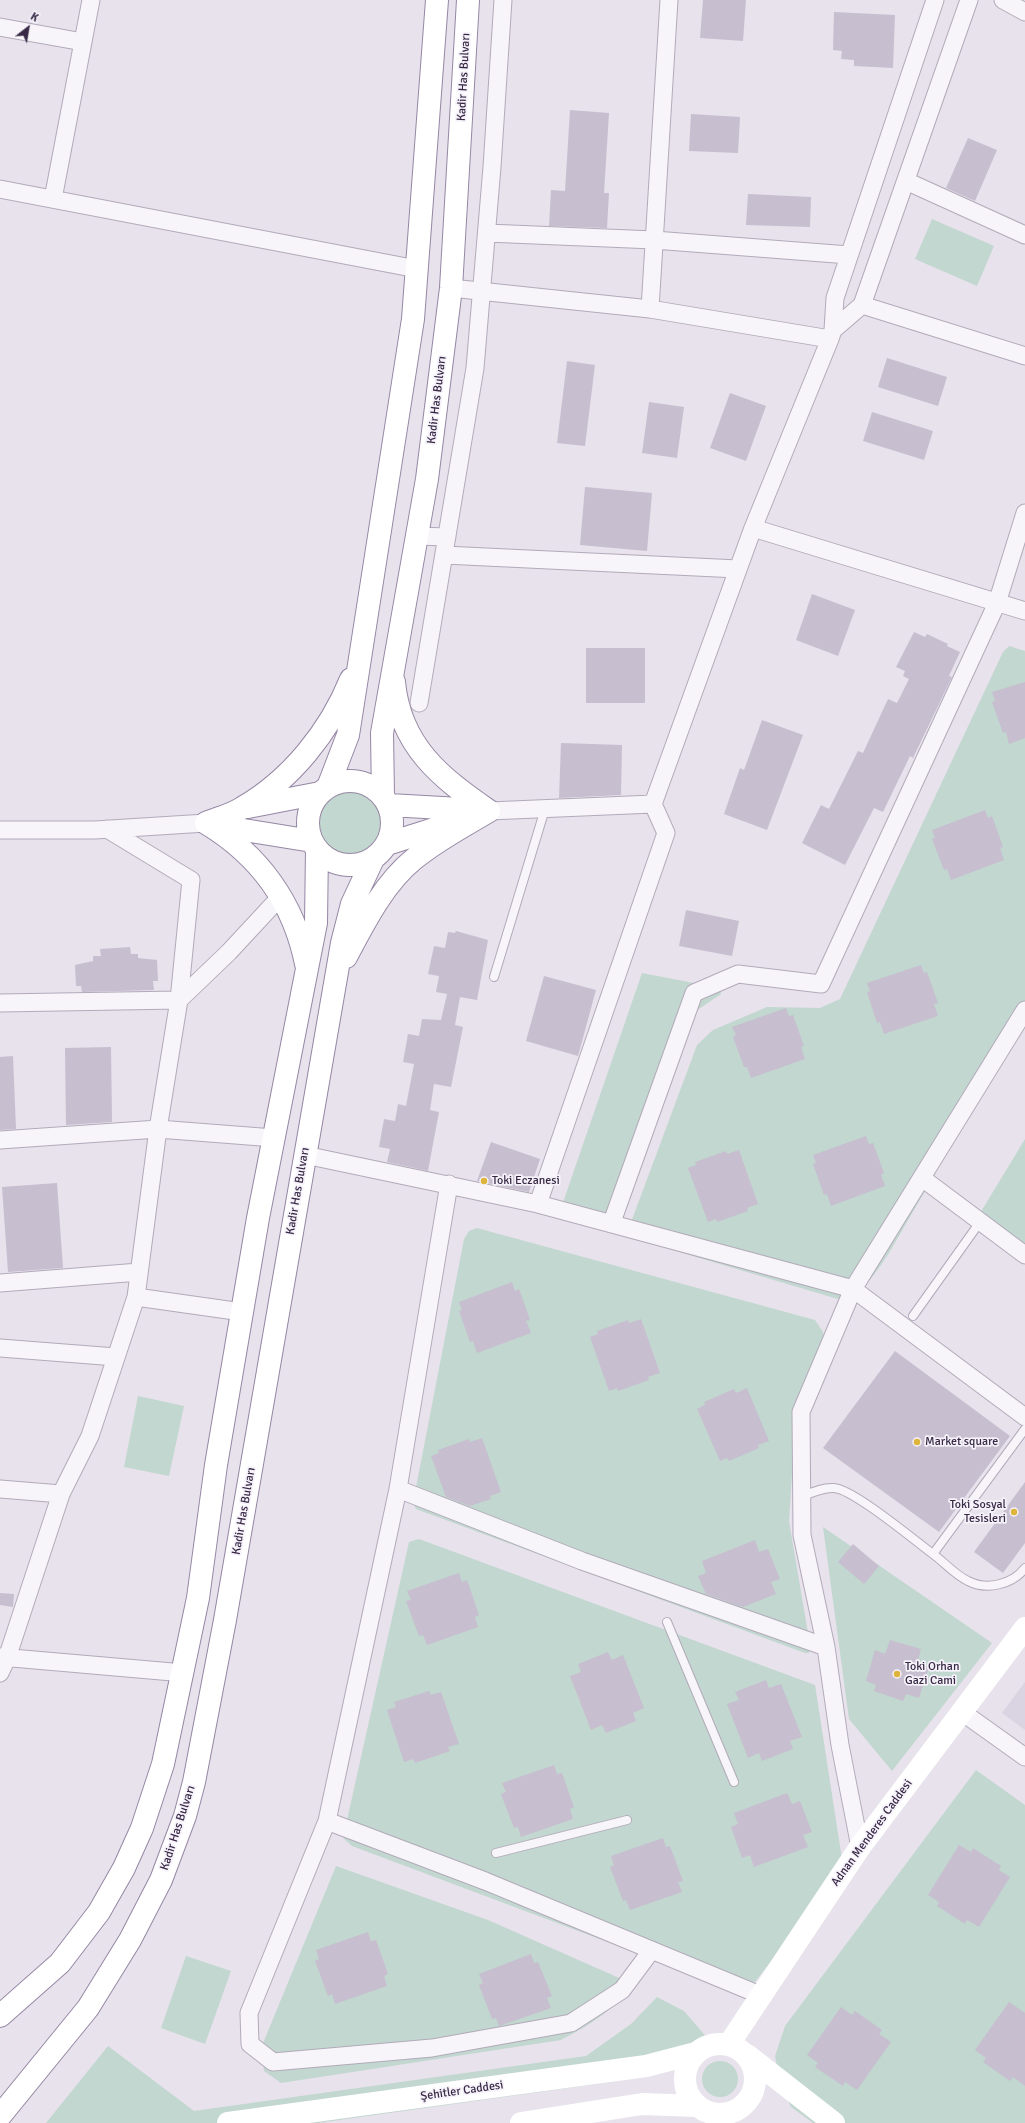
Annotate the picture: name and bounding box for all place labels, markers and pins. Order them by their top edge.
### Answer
place label: Toki Eczanesi [492,1174,560,1188]
marker: Toki Eczanesi [479,1176,489,1186]
place label: Market square [925,1435,998,1449]
marker: Market square [912,1437,922,1447]
place label: Toki Sosyal Tesisleri [950,1498,1006,1526]
marker: Toki Sosyal Tesisleri [1009,1507,1019,1517]
place label: Toki Orhan Gazi Cami [905,1660,959,1688]
marker: Toki Orhan Gazi Cami [892,1669,902,1679]

